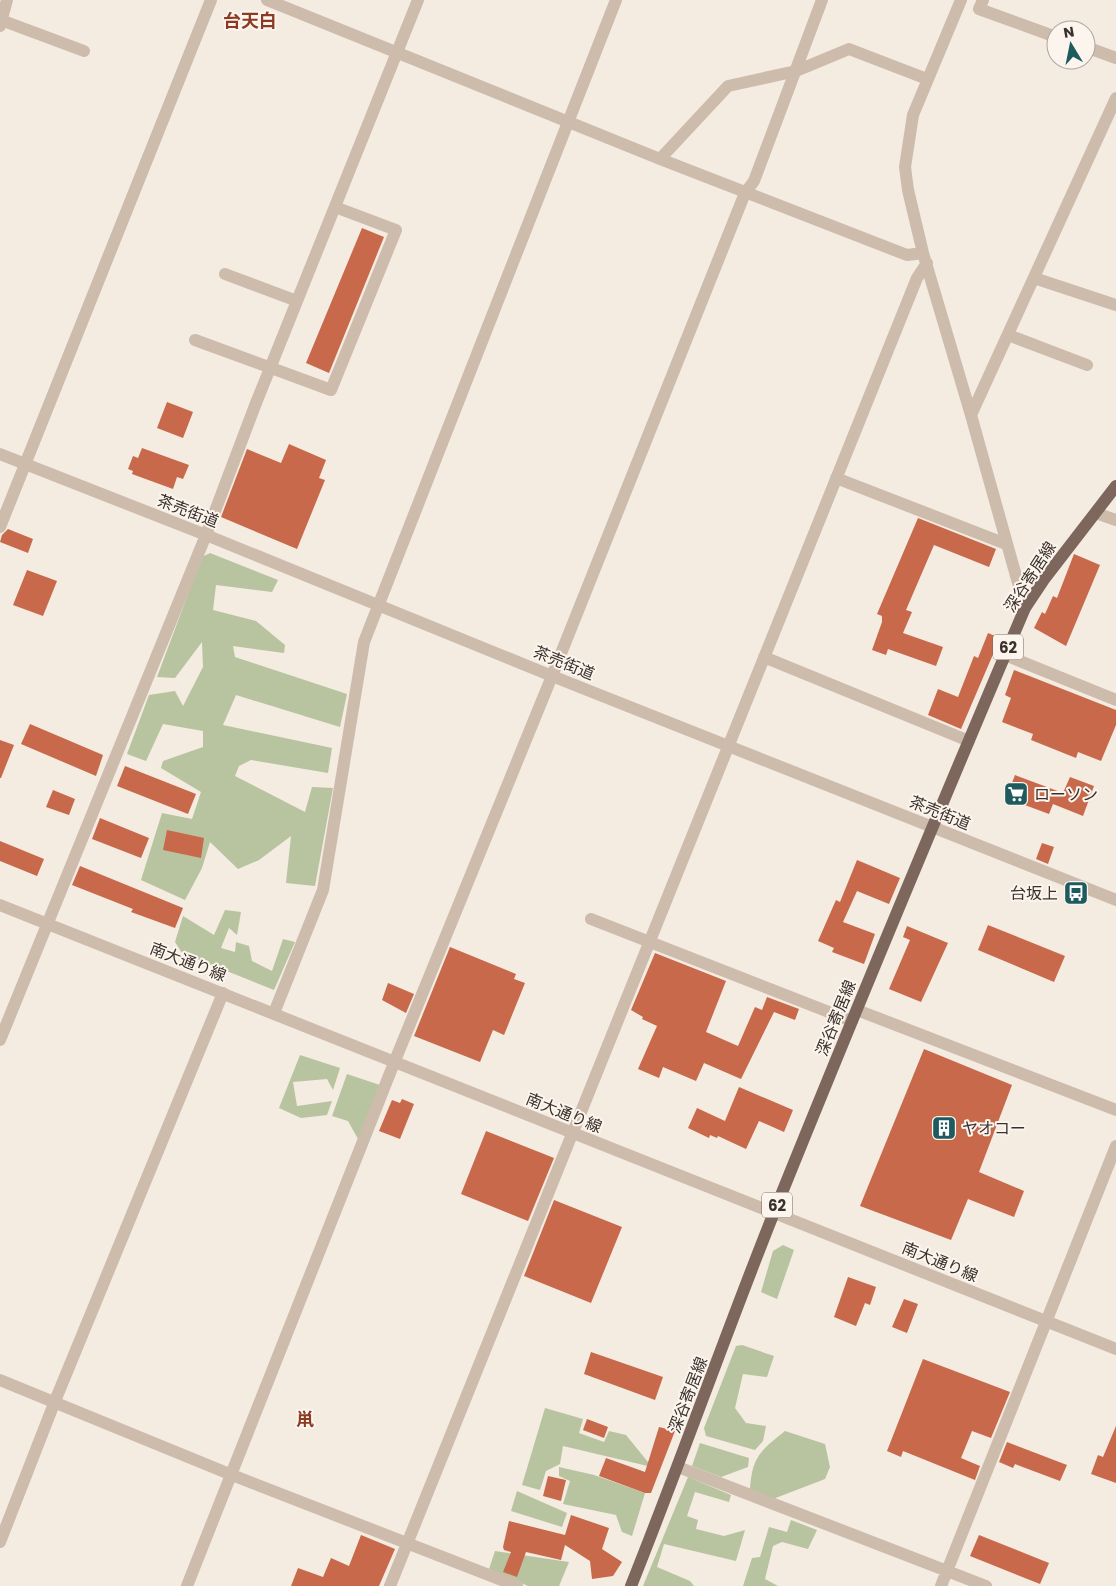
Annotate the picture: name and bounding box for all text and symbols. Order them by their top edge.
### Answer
district label: 台天白 [223,8,277,33]
north arrow [1046,20,1096,70]
text: N [1062,21,1076,43]
street label: 茶売街道 [154,489,222,533]
street label: 深谷寄居線 [999,537,1061,617]
road number: 62 [993,634,1023,660]
street label: 茶売街道 [530,640,598,686]
supermarket icon: ローソン [1003,781,1029,807]
place label: ローソン [1034,783,1098,806]
street label: 茶売街道 [906,790,974,836]
bus stop icon: 台坂上 [1063,880,1089,906]
place label: 台坂上 [1010,882,1058,905]
street label: 南大通り線 [147,937,229,987]
street label: 深谷寄居線 [810,977,862,1059]
street label: 南大通り線 [523,1087,605,1139]
building icon: ヤオコー [931,1115,957,1141]
place label: ヤオコー [962,1117,1026,1140]
road number: 62 [762,1192,792,1218]
street label: 南大通り線 [899,1236,981,1288]
street label: 深谷寄居線 [663,1354,713,1436]
district label: 鼡 [296,1407,314,1432]

